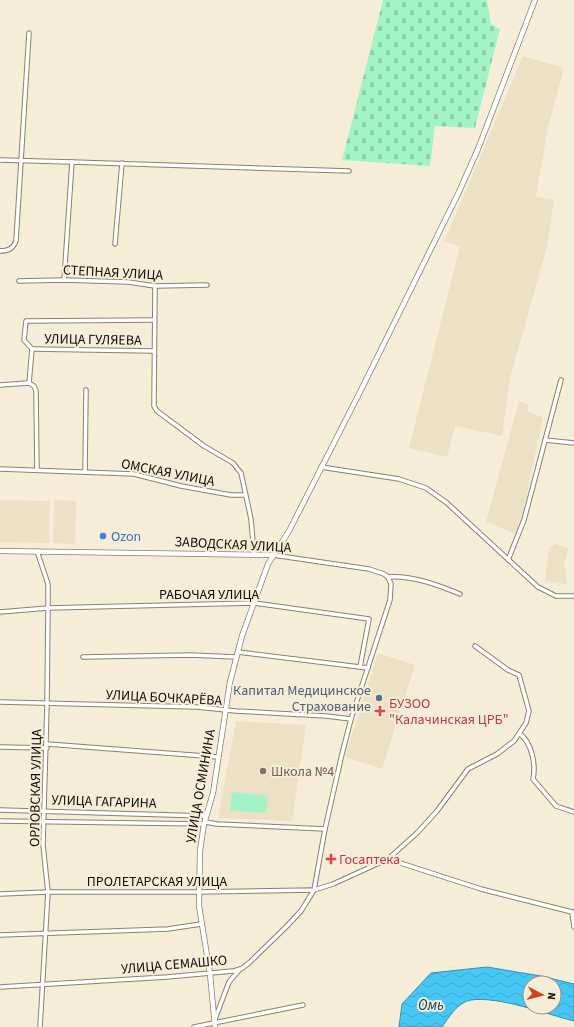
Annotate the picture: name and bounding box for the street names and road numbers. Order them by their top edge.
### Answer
street label: СТЕПНАЯ УЛИЦА [62,260,164,286]
street label: УЛИЦА ГУЛЯЕВА [44,329,142,351]
street label: ОМСКАЯ УЛИЦА [119,454,217,492]
street label: ЗАВОДСКАЯ УЛИЦА [174,532,292,558]
street label: РАБОЧАЯ УЛИЦА [159,585,259,605]
street label: УЛИЦА БОЧКАРЁВА [105,685,223,711]
street label: УЛИЦА ОСМИНИНА [181,727,221,845]
street label: ОРЛОВСКАЯ УЛИЦА [25,728,47,847]
street label: УЛИЦА ГАГАРИНА [51,790,157,814]
street label: ПРОЛЕТАРСКАЯ УЛИЦА [87,872,228,892]
street label: УЛИЦА СЕМАШКО [120,950,228,980]

